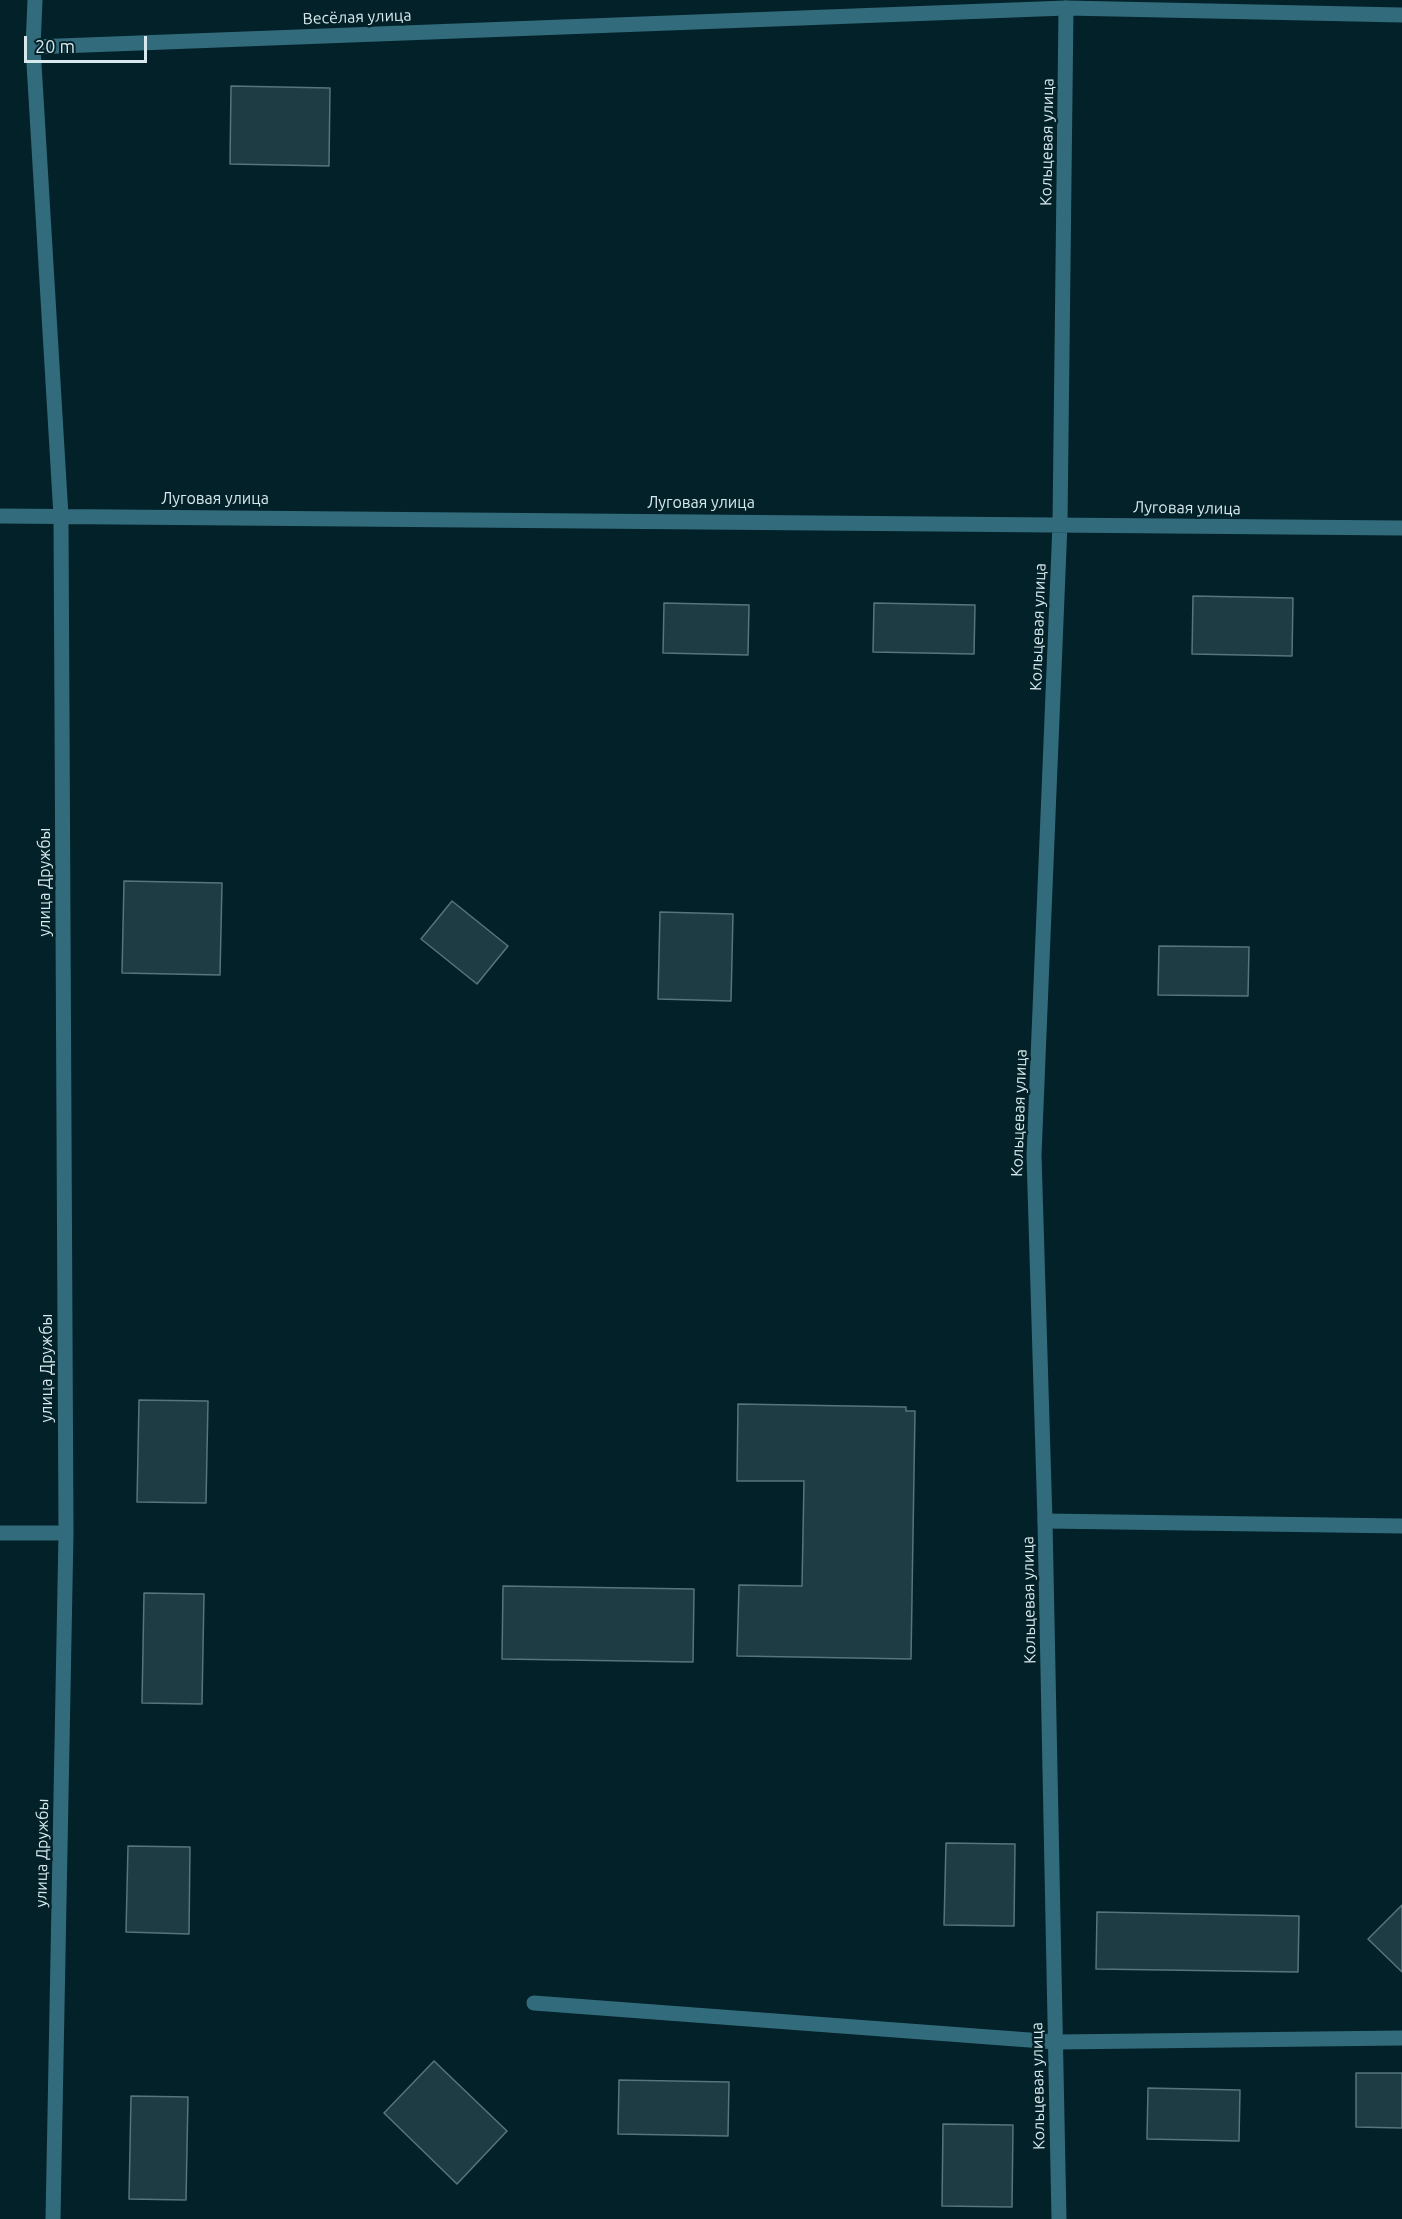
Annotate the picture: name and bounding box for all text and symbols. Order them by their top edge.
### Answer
street label: Весёлая улица [302,6,412,28]
scale bar [27,24,150,62]
text: 20 m [35,36,75,56]
street label: Кольцевая улица [1036,78,1058,206]
street label: Луговая улица [161,489,269,509]
street label: Луговая улица [647,493,755,513]
street label: Луговая улица [1133,497,1241,519]
street label: Кольцевая улица [1026,563,1050,691]
street label: улица Дружбы [35,828,55,936]
street label: Кольцевая улица [1007,1049,1031,1177]
street label: улица Дружбы [37,1314,57,1422]
street label: Кольцевая улица [1018,1536,1040,1664]
street label: улица Дружбы [31,1798,53,1908]
street label: Кольцевая улица [1027,2022,1049,2150]

